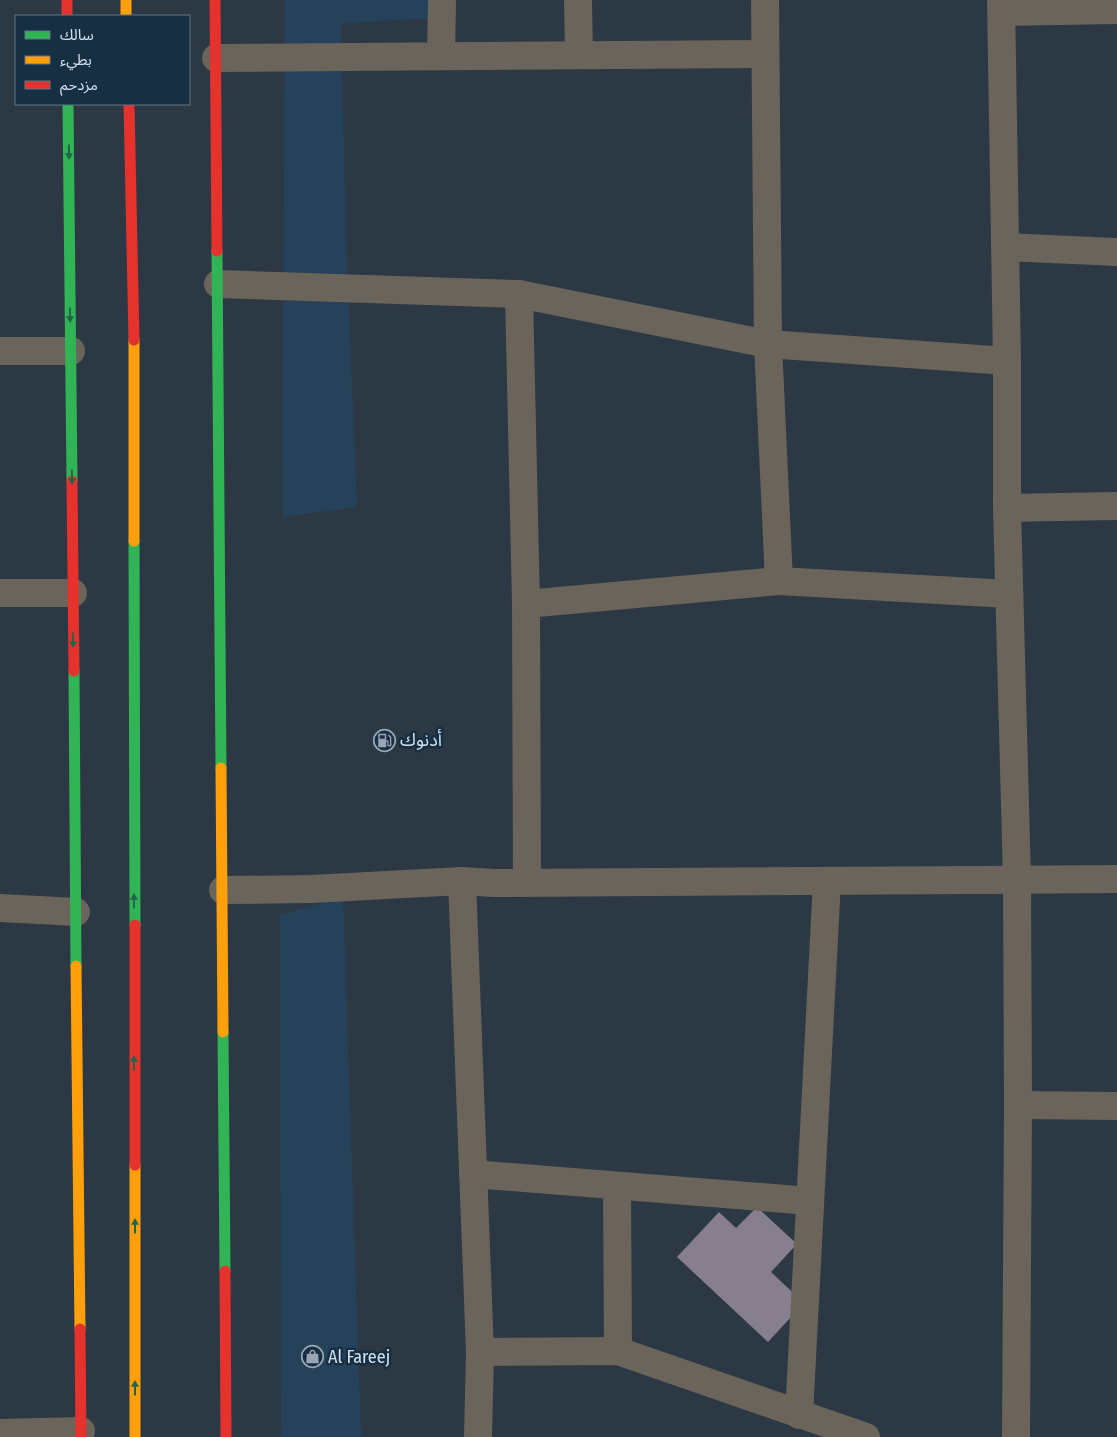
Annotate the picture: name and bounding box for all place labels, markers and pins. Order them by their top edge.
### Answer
fuel station icon: أدنوك [372,728,396,752]
place label: أدنوك [400,729,442,751]
shop icon: Al Fareej [300,1345,324,1369]
place label: Al Fareej [328,1346,390,1368]

